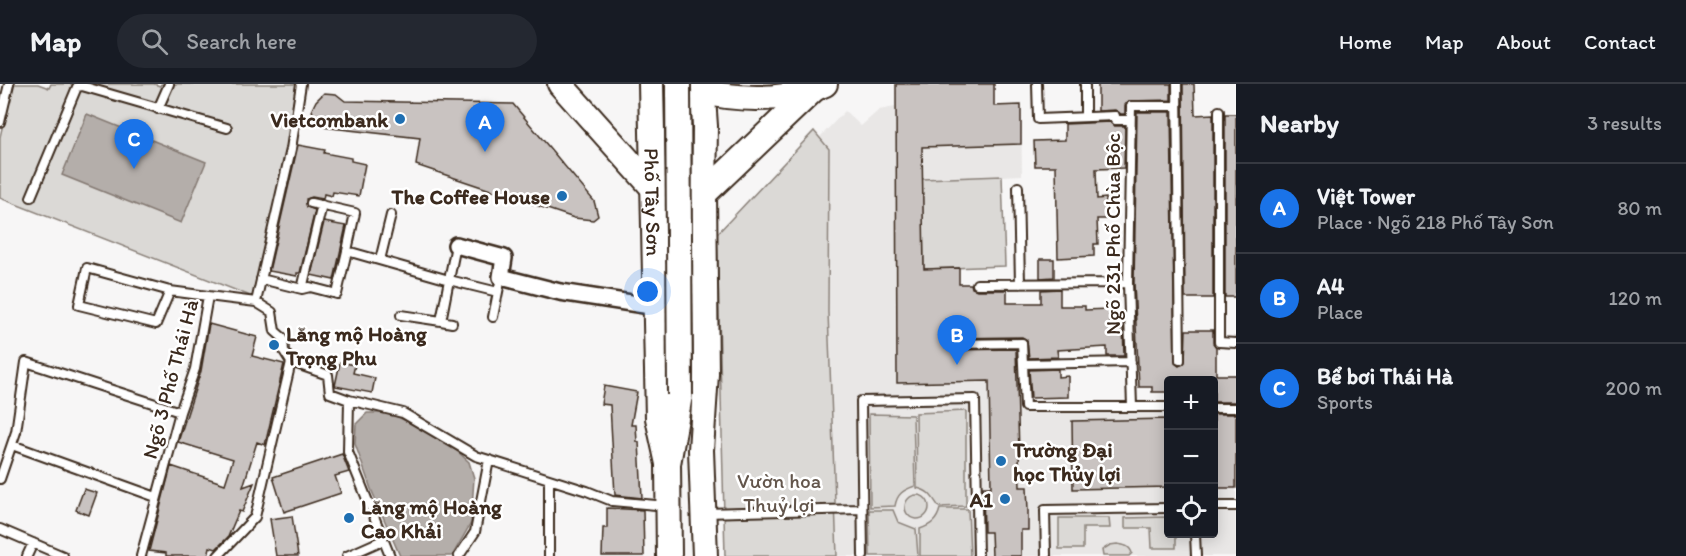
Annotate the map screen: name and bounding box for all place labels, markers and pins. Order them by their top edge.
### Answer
pin: A [466,103,504,152]
place label: Vietcombank [271,107,389,132]
marker: Vietcombank [393,112,407,126]
pin: C [114,120,154,169]
place label: The Coffee House [391,184,550,209]
marker: The Coffee House [555,189,569,203]
pin: B [938,316,976,365]
place label: Lăng mộ Hoàng Trọng Phu [285,321,427,371]
marker: Lăng mộ Hoàng Trọng Phu [267,338,281,352]
place label: Trường Đại học Thủy lợi [1012,437,1121,487]
marker: Trường Đại học Thủy lợi [994,454,1008,468]
place label: A1 [969,487,993,512]
marker: A1 [998,492,1012,506]
place label: Lăng mộ Hoàng Cao Khải [361,494,502,543]
marker: Lăng mộ Hoàng Cao Khải [342,511,356,525]

